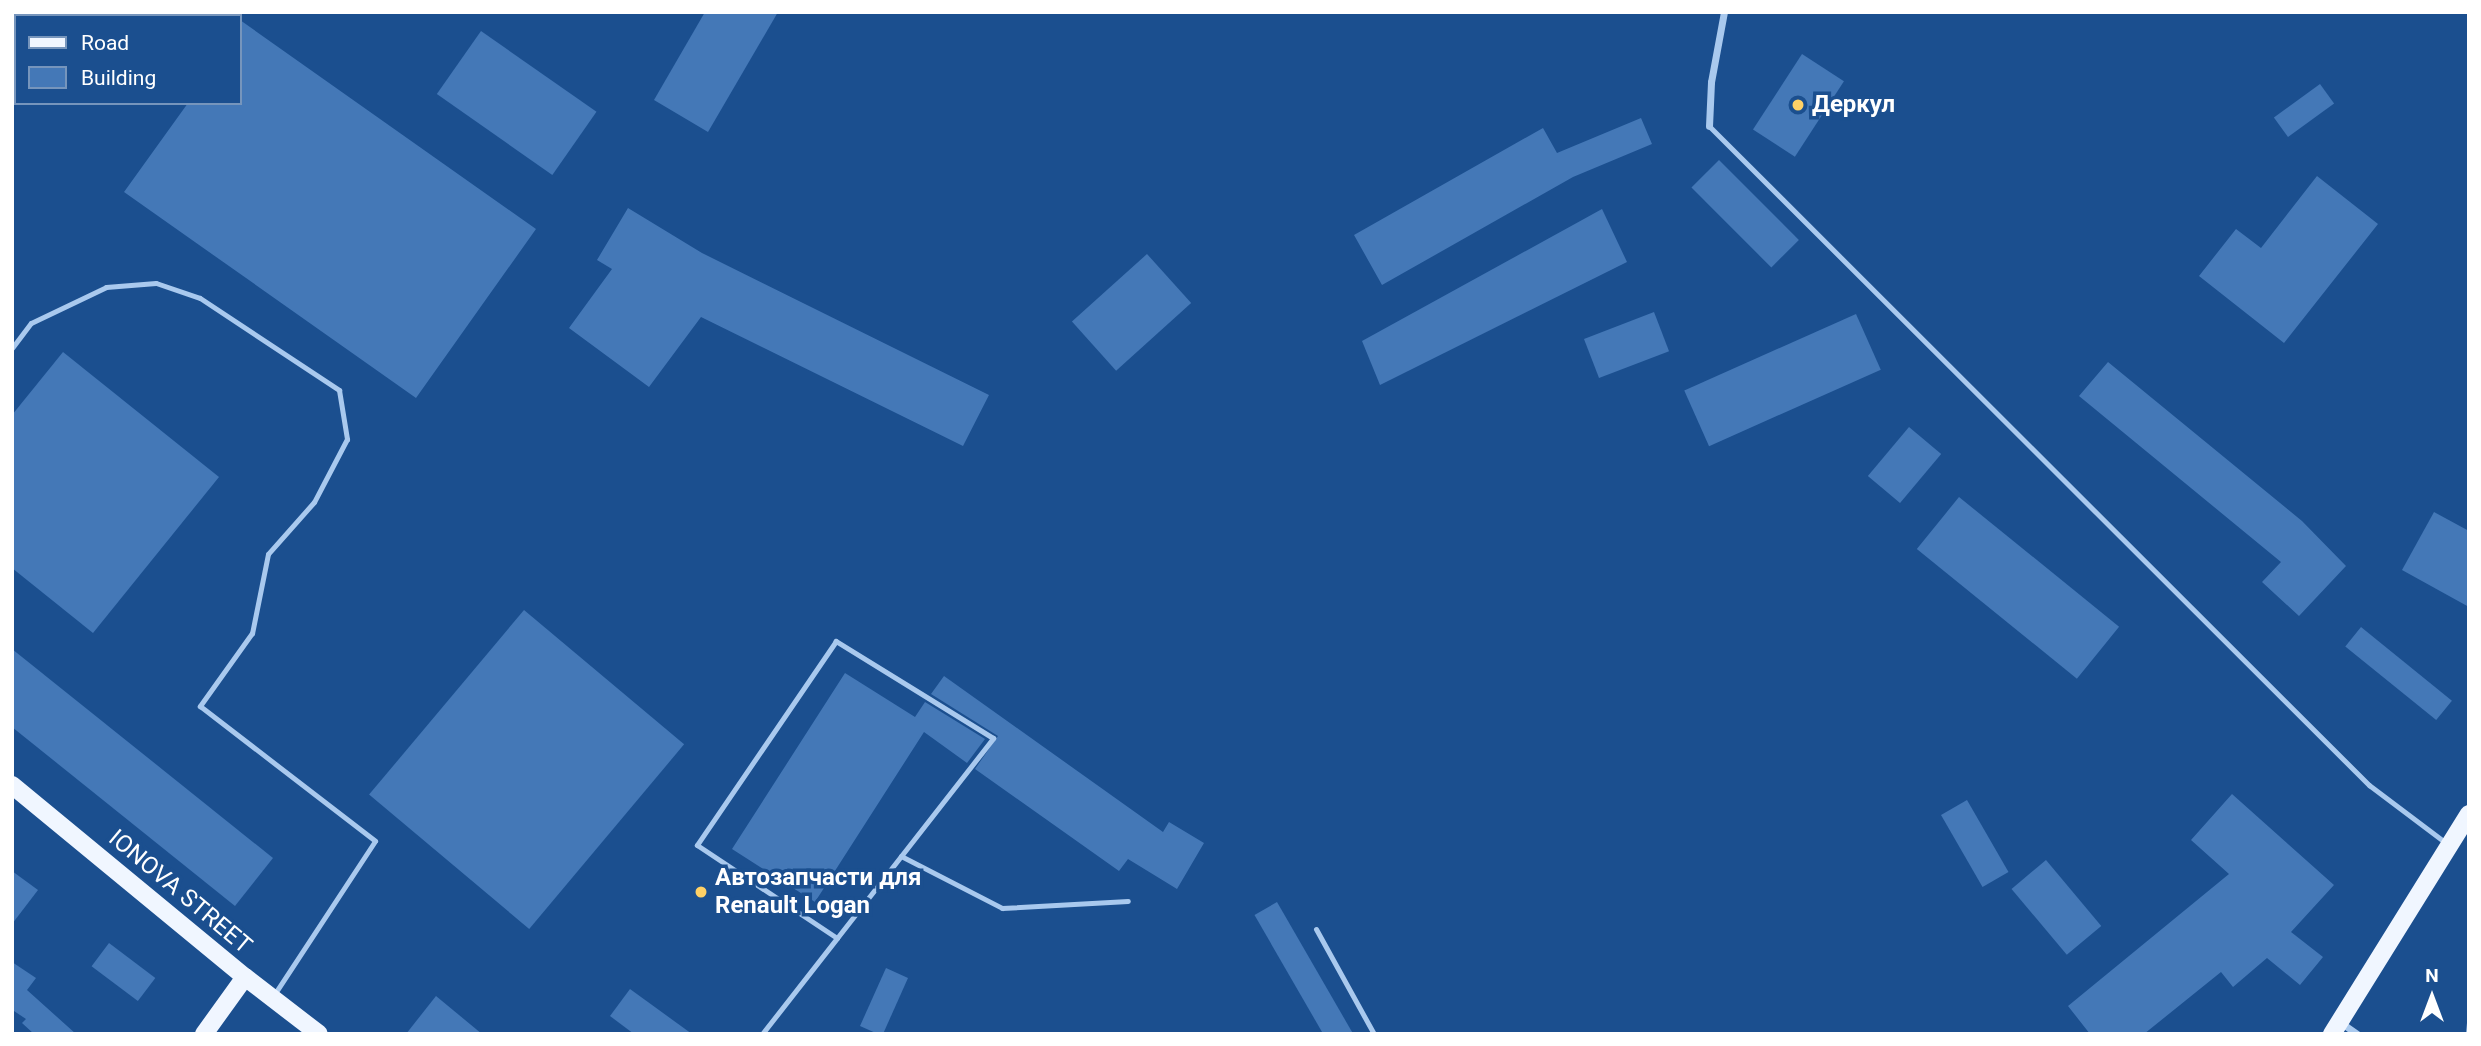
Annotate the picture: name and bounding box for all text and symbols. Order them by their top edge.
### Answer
legend [14,14,242,105]
text: Road [81,31,129,55]
text: Building [81,66,156,90]
place label: Деркул [1812,91,1895,119]
marker: Деркул [1790,97,1806,113]
street label: IONOVA STREET [103,824,257,960]
place label: Автозапчасти для Renault Logan [715,864,921,920]
marker: Автозапчасти для Renault Logan [693,884,709,900]
north arrow [2397,962,2467,1032]
text: N [2425,964,2439,987]

